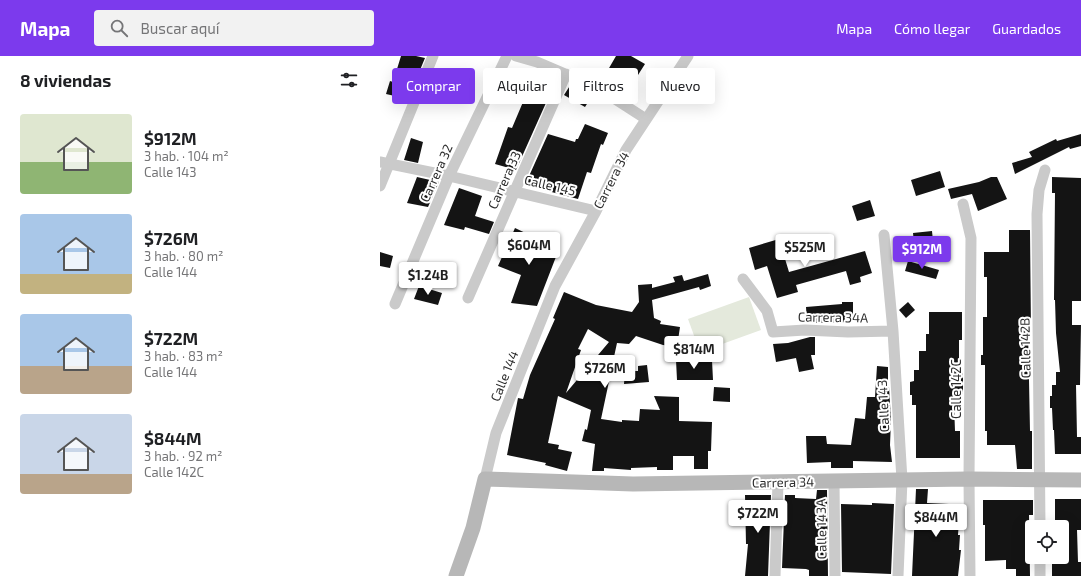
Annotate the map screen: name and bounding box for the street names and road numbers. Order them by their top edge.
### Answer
street label: Carrera 32 [416,142,456,204]
street label: Carrera 33 [484,149,524,211]
street label: Carrera 34 [590,149,632,211]
street label: Calle 145 [523,171,577,199]
street label: Carrera 34A [798,308,868,326]
street label: Calle 142B [1016,318,1034,378]
street label: Calle 144 [487,348,521,404]
street label: Calle 142C [948,359,964,419]
street label: Calle 143 [874,379,892,433]
street label: Carrera 34 [752,473,814,491]
street label: Calle 143A [812,499,830,559]

